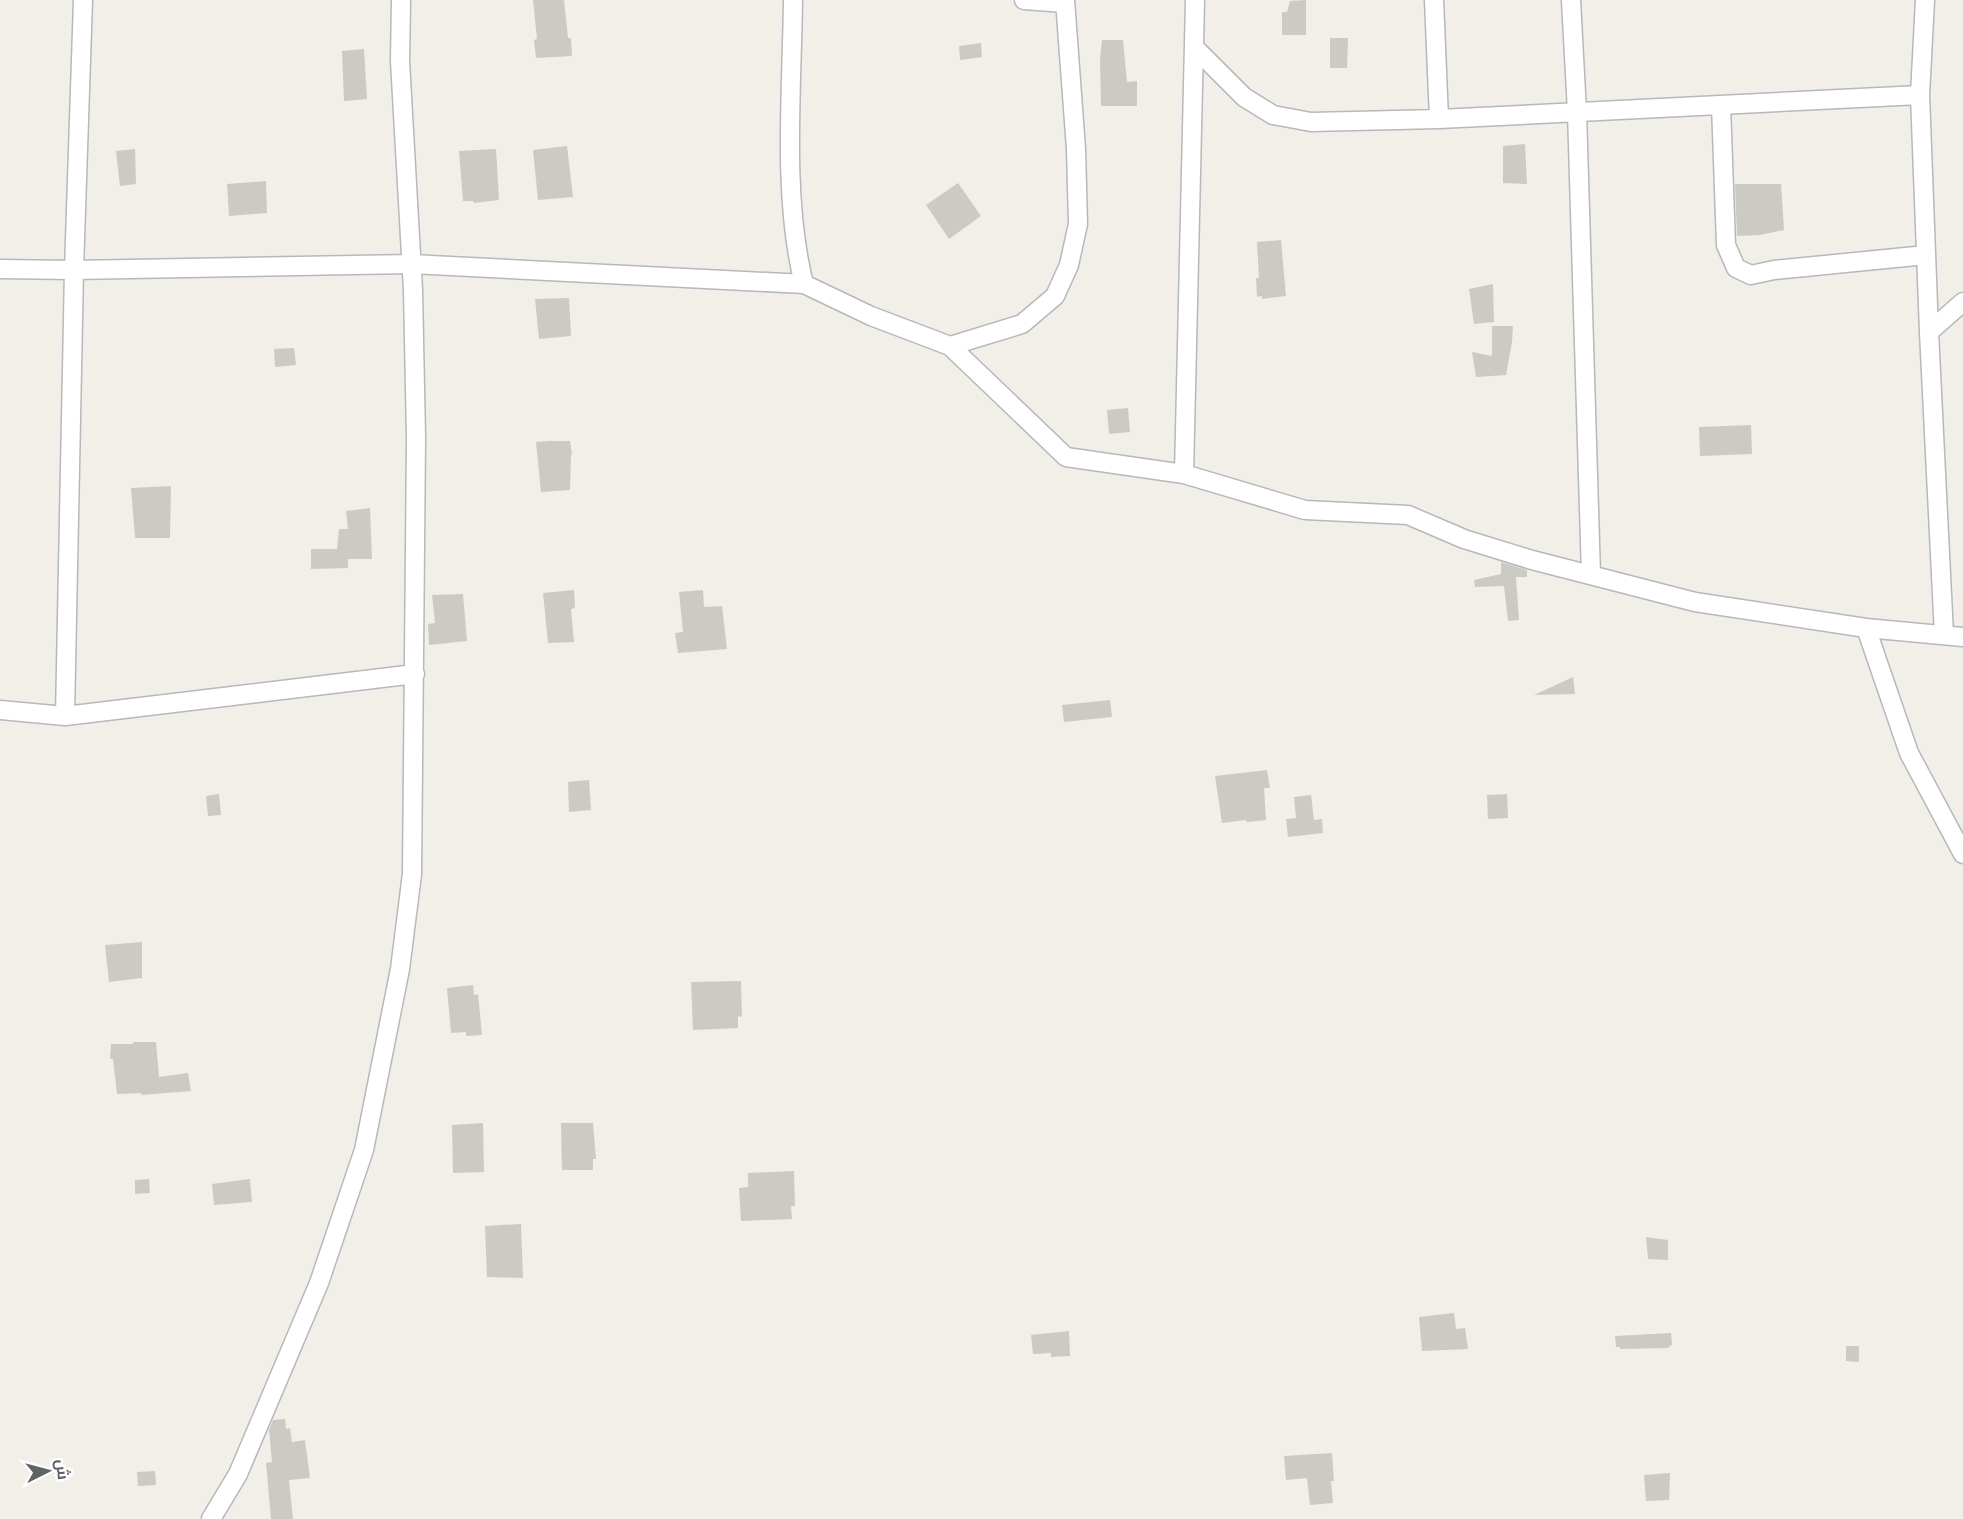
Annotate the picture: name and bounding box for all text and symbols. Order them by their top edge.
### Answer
north arrow [18,1441,78,1501]
text: ش [51,1458,75,1481]

